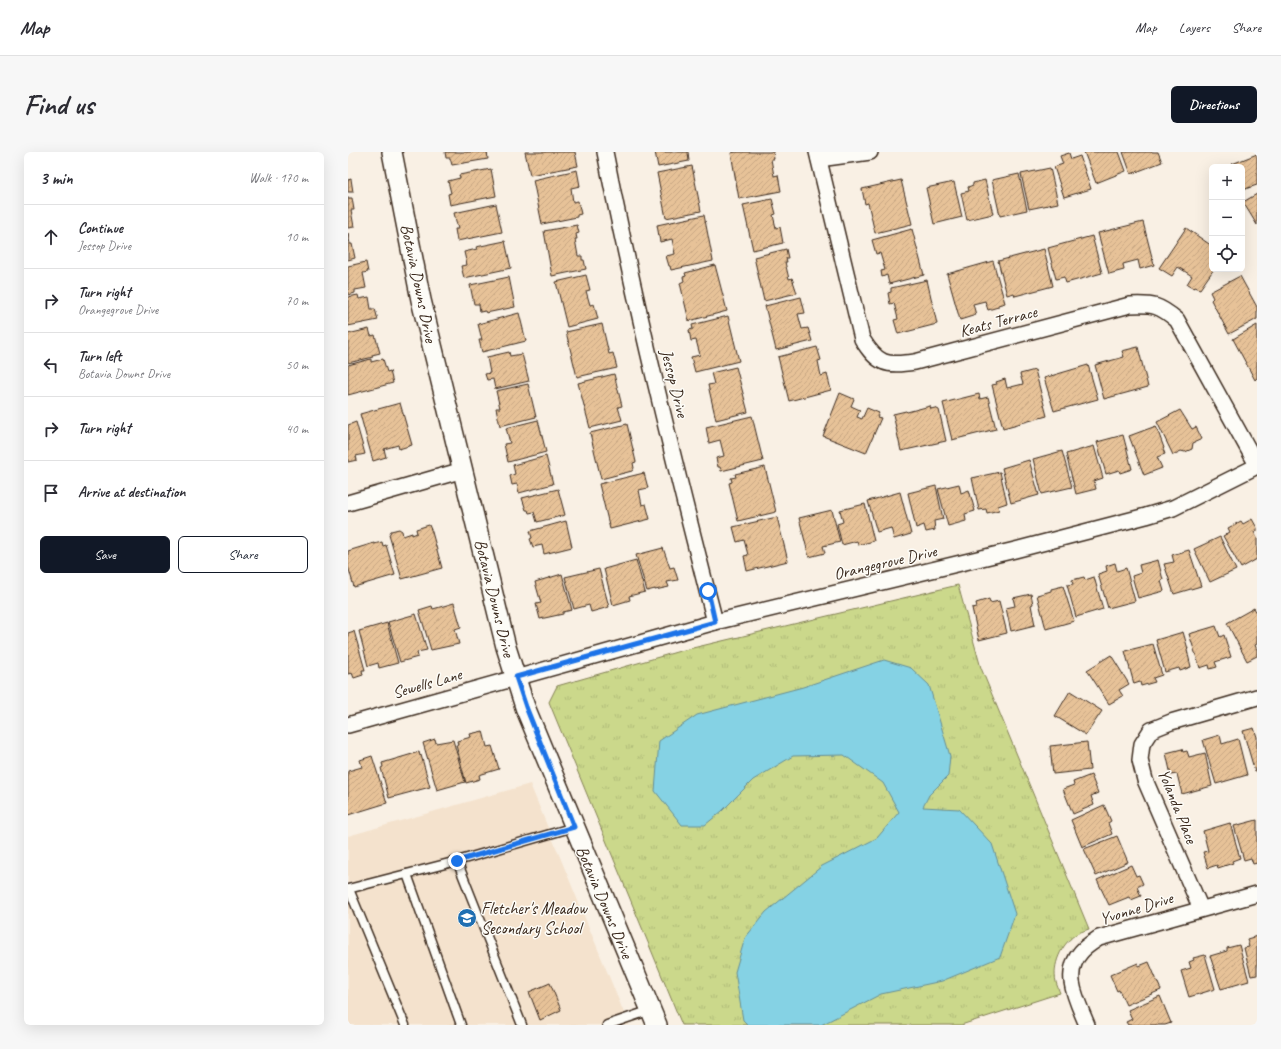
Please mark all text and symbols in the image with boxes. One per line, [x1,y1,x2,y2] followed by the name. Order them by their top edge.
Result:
[20,16,50,40] text: Map
[1135,19,1157,36] text: Map
[1179,19,1210,36] text: Layers
[1232,19,1261,36] text: Share
[1171,86,1257,123] button: Directions
[24,87,94,122] text: Find us
[1209,164,1245,272] map controls
[1209,164,1245,200] button: +
[40,168,73,189] text: 3 min
[249,170,308,186] text: Walk · 170 m
[1209,200,1245,236] button: −
[78,219,123,238] text: Continue
[396,222,442,346] street label: Botavia Downs Drive
[40,226,62,248] icon: ahead
[286,229,308,245] text: 10 m
[1209,236,1245,272] button: locate
[78,238,131,254] text: Jessop Drive
[78,283,131,302] text: Turn right
[40,290,62,312] icon: right
[286,293,308,309] text: 70 m
[957,301,1041,342] street label: Keats Terrace
[78,302,158,318] text: Orangegrove Drive
[656,346,693,421] street label: Jessop Drive
[78,347,121,366] text: Turn left
[40,354,62,376] icon: left
[286,357,308,373] text: 50 m
[78,366,170,382] text: Botavia Downs Drive
[40,418,62,440] icon: right
[78,419,131,438] text: Turn right
[286,421,308,437] text: 40 m
[40,482,62,504] icon: arrive
[78,483,185,502] text: Arrive at destination
[40,536,170,573] button: Save
[178,536,308,573] button: Share
[470,537,520,660] street label: Botavia Downs Drive
[832,540,940,585] street label: Orangegrove Drive
[699,582,717,600] route start
[390,663,465,703] street label: Sewells Lane
[1153,766,1203,848] street label: Yolanda Place
[571,843,638,963] street label: Botavia Downs Drive
[448,852,466,870] route end
[1097,887,1177,930] street label: Yvonne Drive
[481,898,588,939] place label: Fletcher's Meadow Secondary School
[456,907,478,929] school or university icon: Fletcher's Meadow Secondary School

